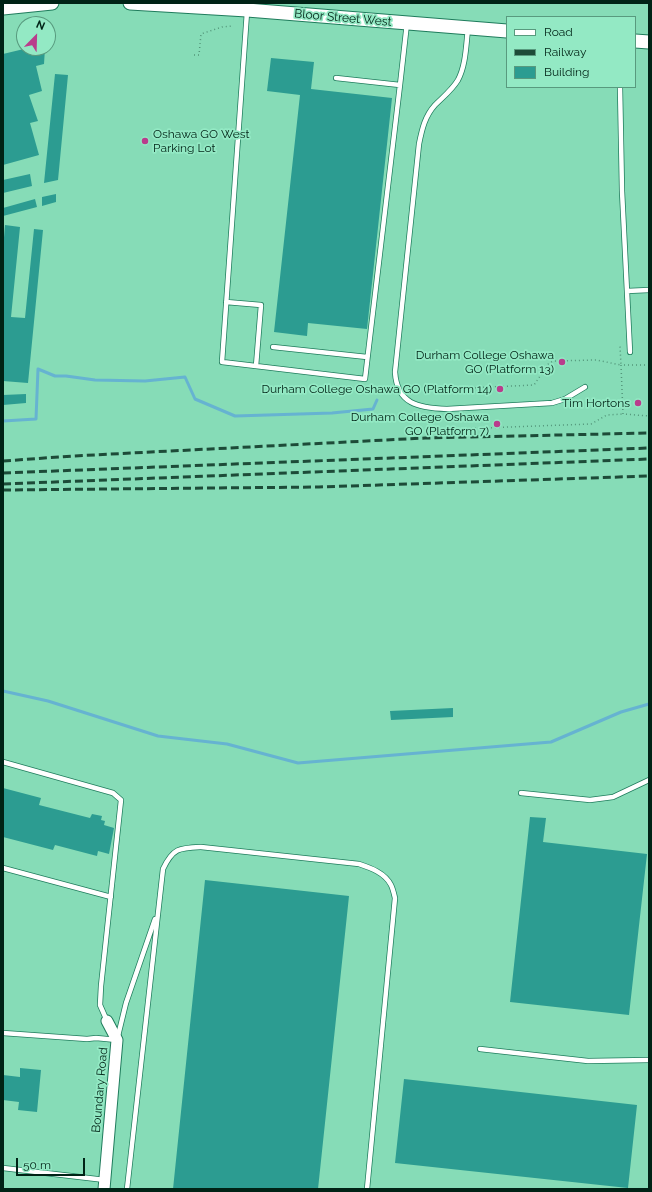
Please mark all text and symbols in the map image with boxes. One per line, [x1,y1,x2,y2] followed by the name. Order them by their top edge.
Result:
[294,7,392,29] street label: Bloor Street West
[16,16,56,56] north arrow
[506,16,636,88] legend
[34,18,47,33] text: N
[544,25,573,39] text: Road
[544,45,586,59] text: Railway
[544,65,590,79] text: Building
[153,127,250,155] place label: Oshawa GO West Parking Lot
[140,136,150,146] marker: Oshawa GO West Parking Lot
[416,348,554,376] place label: Durham College Oshawa GO (Platform 13)
[557,357,567,367] marker: Durham College Oshawa GO (Platform 13)
[261,382,492,396] place label: Durham College Oshawa GO (Platform 14)
[495,384,505,394] marker: Durham College Oshawa GO (Platform 14)
[562,396,630,410] place label: Tim Hortons
[633,398,643,408] marker: Tim Hortons
[351,410,489,438] place label: Durham College Oshawa GO (Platform 7)
[492,419,502,429] marker: Durham College Oshawa GO (Platform 7)
[89,1047,111,1133] street label: Boundary Road
[18,1150,87,1176] scale bar
[23,1158,51,1172] text: 50 m

